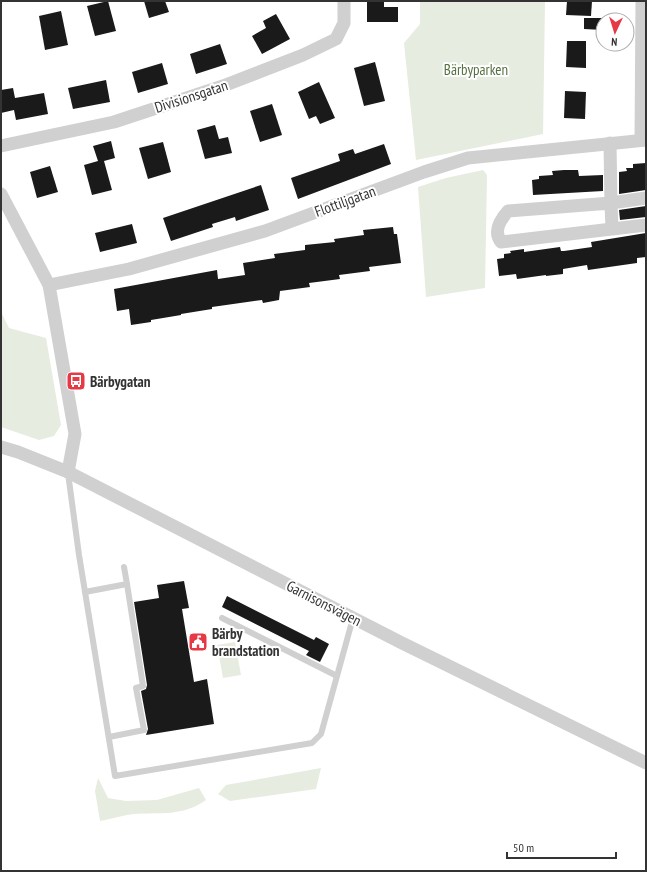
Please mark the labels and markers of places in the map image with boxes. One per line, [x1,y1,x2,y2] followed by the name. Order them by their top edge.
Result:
[65,370,87,392] bus stop icon: Bärbygatan
[90,372,151,391] place label: Bärbygatan
[212,624,280,660] place label: Bärby brandstation
[187,631,209,653] public building icon: Bärby brandstation

